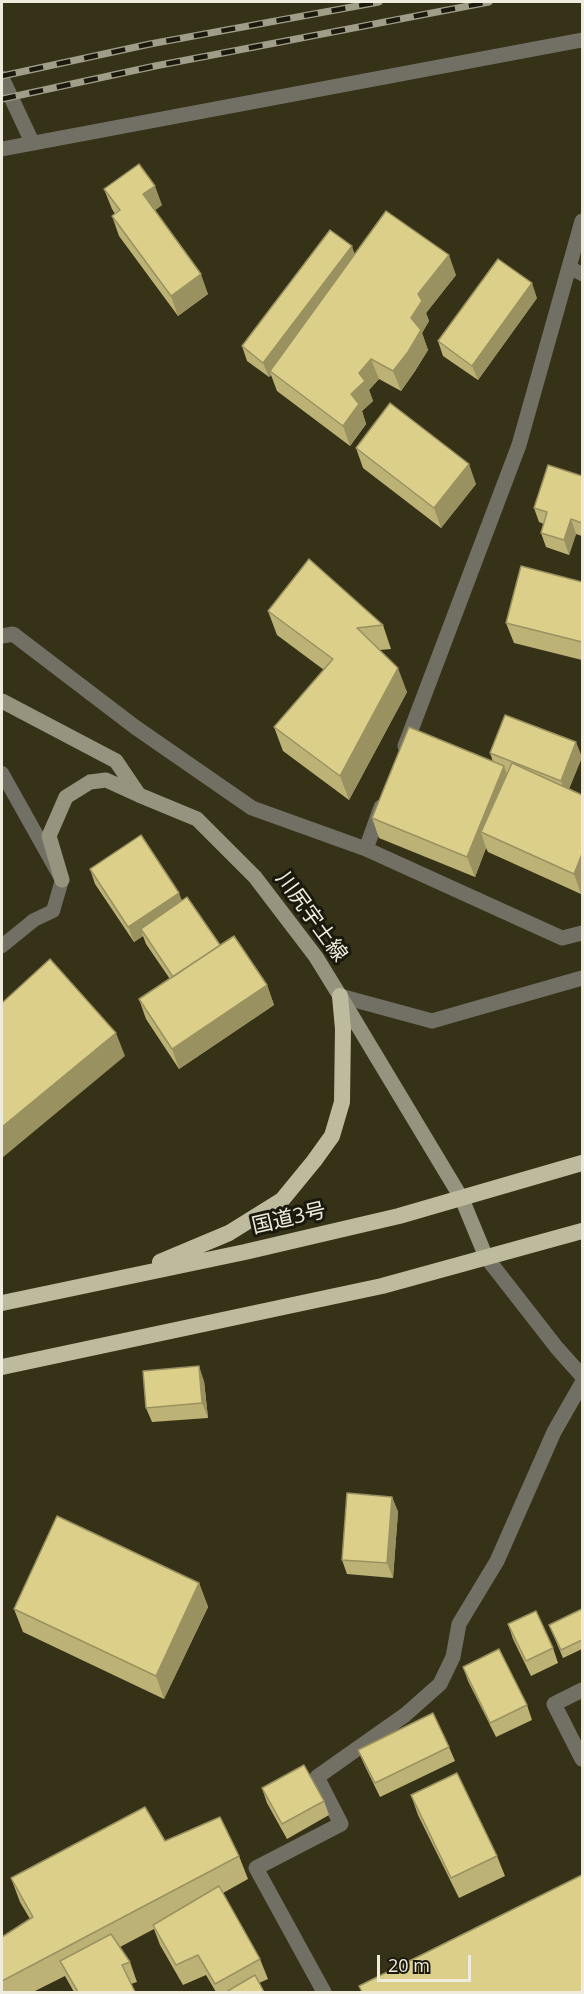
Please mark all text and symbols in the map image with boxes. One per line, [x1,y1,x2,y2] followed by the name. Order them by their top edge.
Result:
[270,867,352,967] street label: 川尻宇土線
[250,1198,328,1240] street label: 国道3号
[380,1943,474,1981] scale bar
[388,1953,430,1977] text: 20 m

